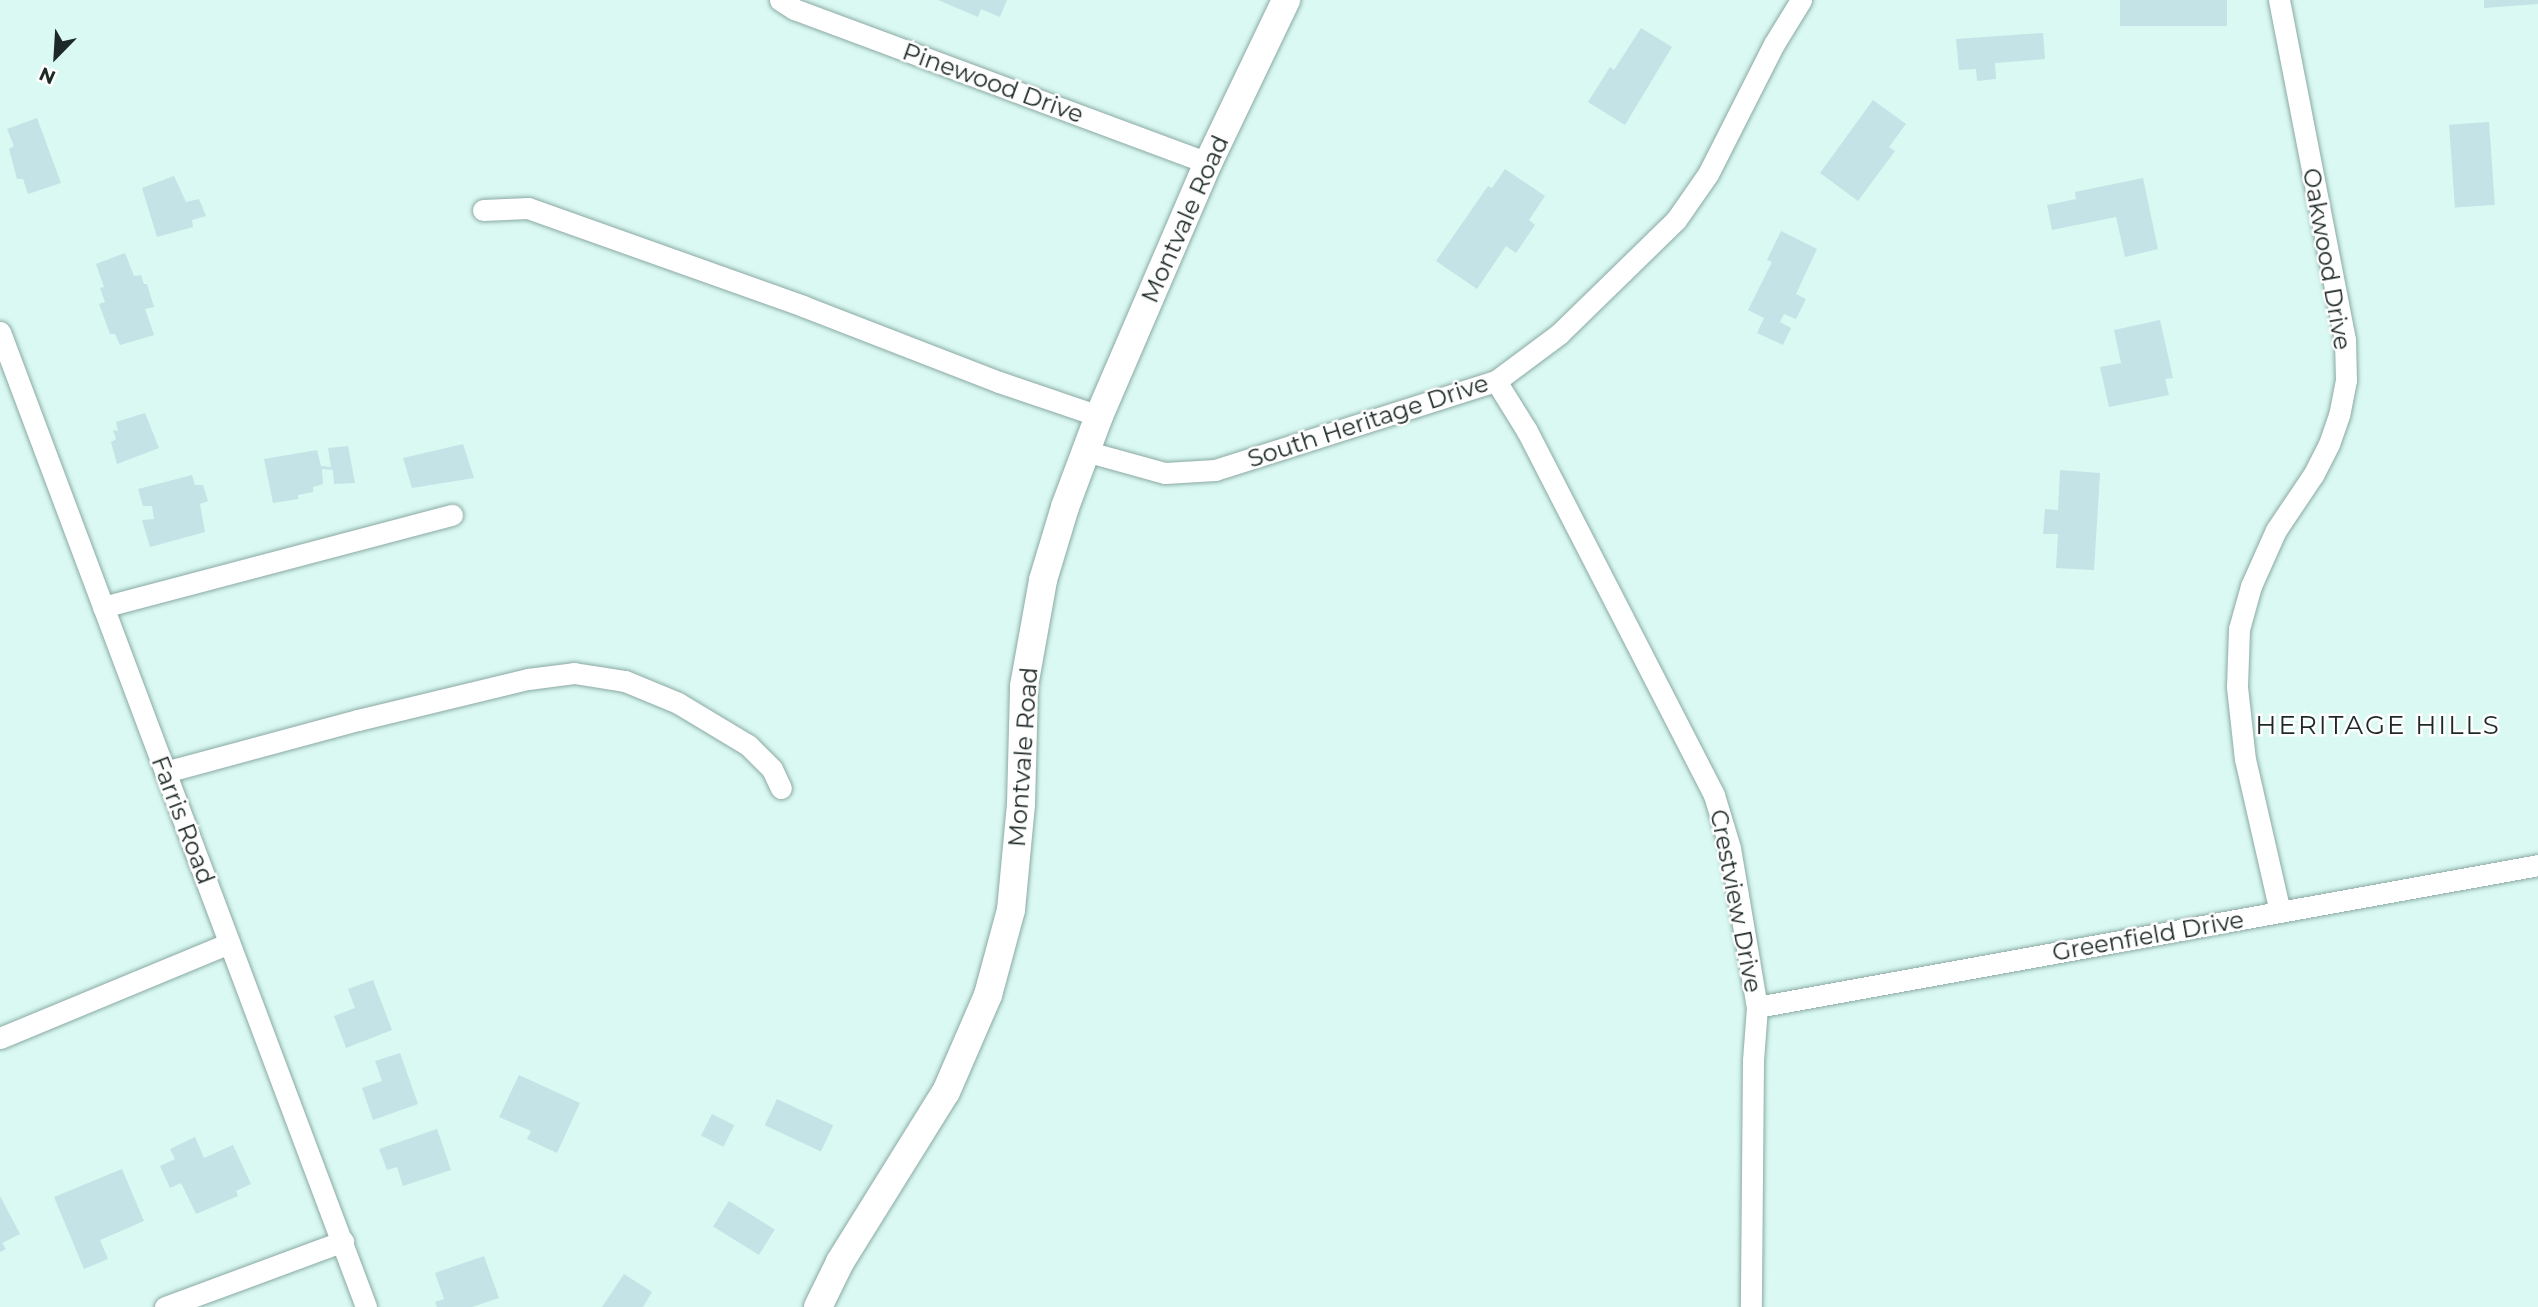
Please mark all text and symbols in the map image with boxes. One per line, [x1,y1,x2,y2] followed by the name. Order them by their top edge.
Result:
[21,21,91,91] north arrow
[899,37,1087,129] street label: Pinewood Drive
[36,62,59,89] text: N
[1135,131,1235,307] street label: Montvale Road
[2297,166,2357,352] street label: Oakwood Drive
[1244,368,1492,474] street label: South Heritage Drive
[1002,666,1044,848] street label: Montvale Road
[2257,710,2499,742] district label: HERITAGE HILLS
[145,752,221,888] street label: Farris Road
[1704,807,1768,995] street label: Crestview Drive
[2050,905,2246,967] street label: Greenfield Drive

